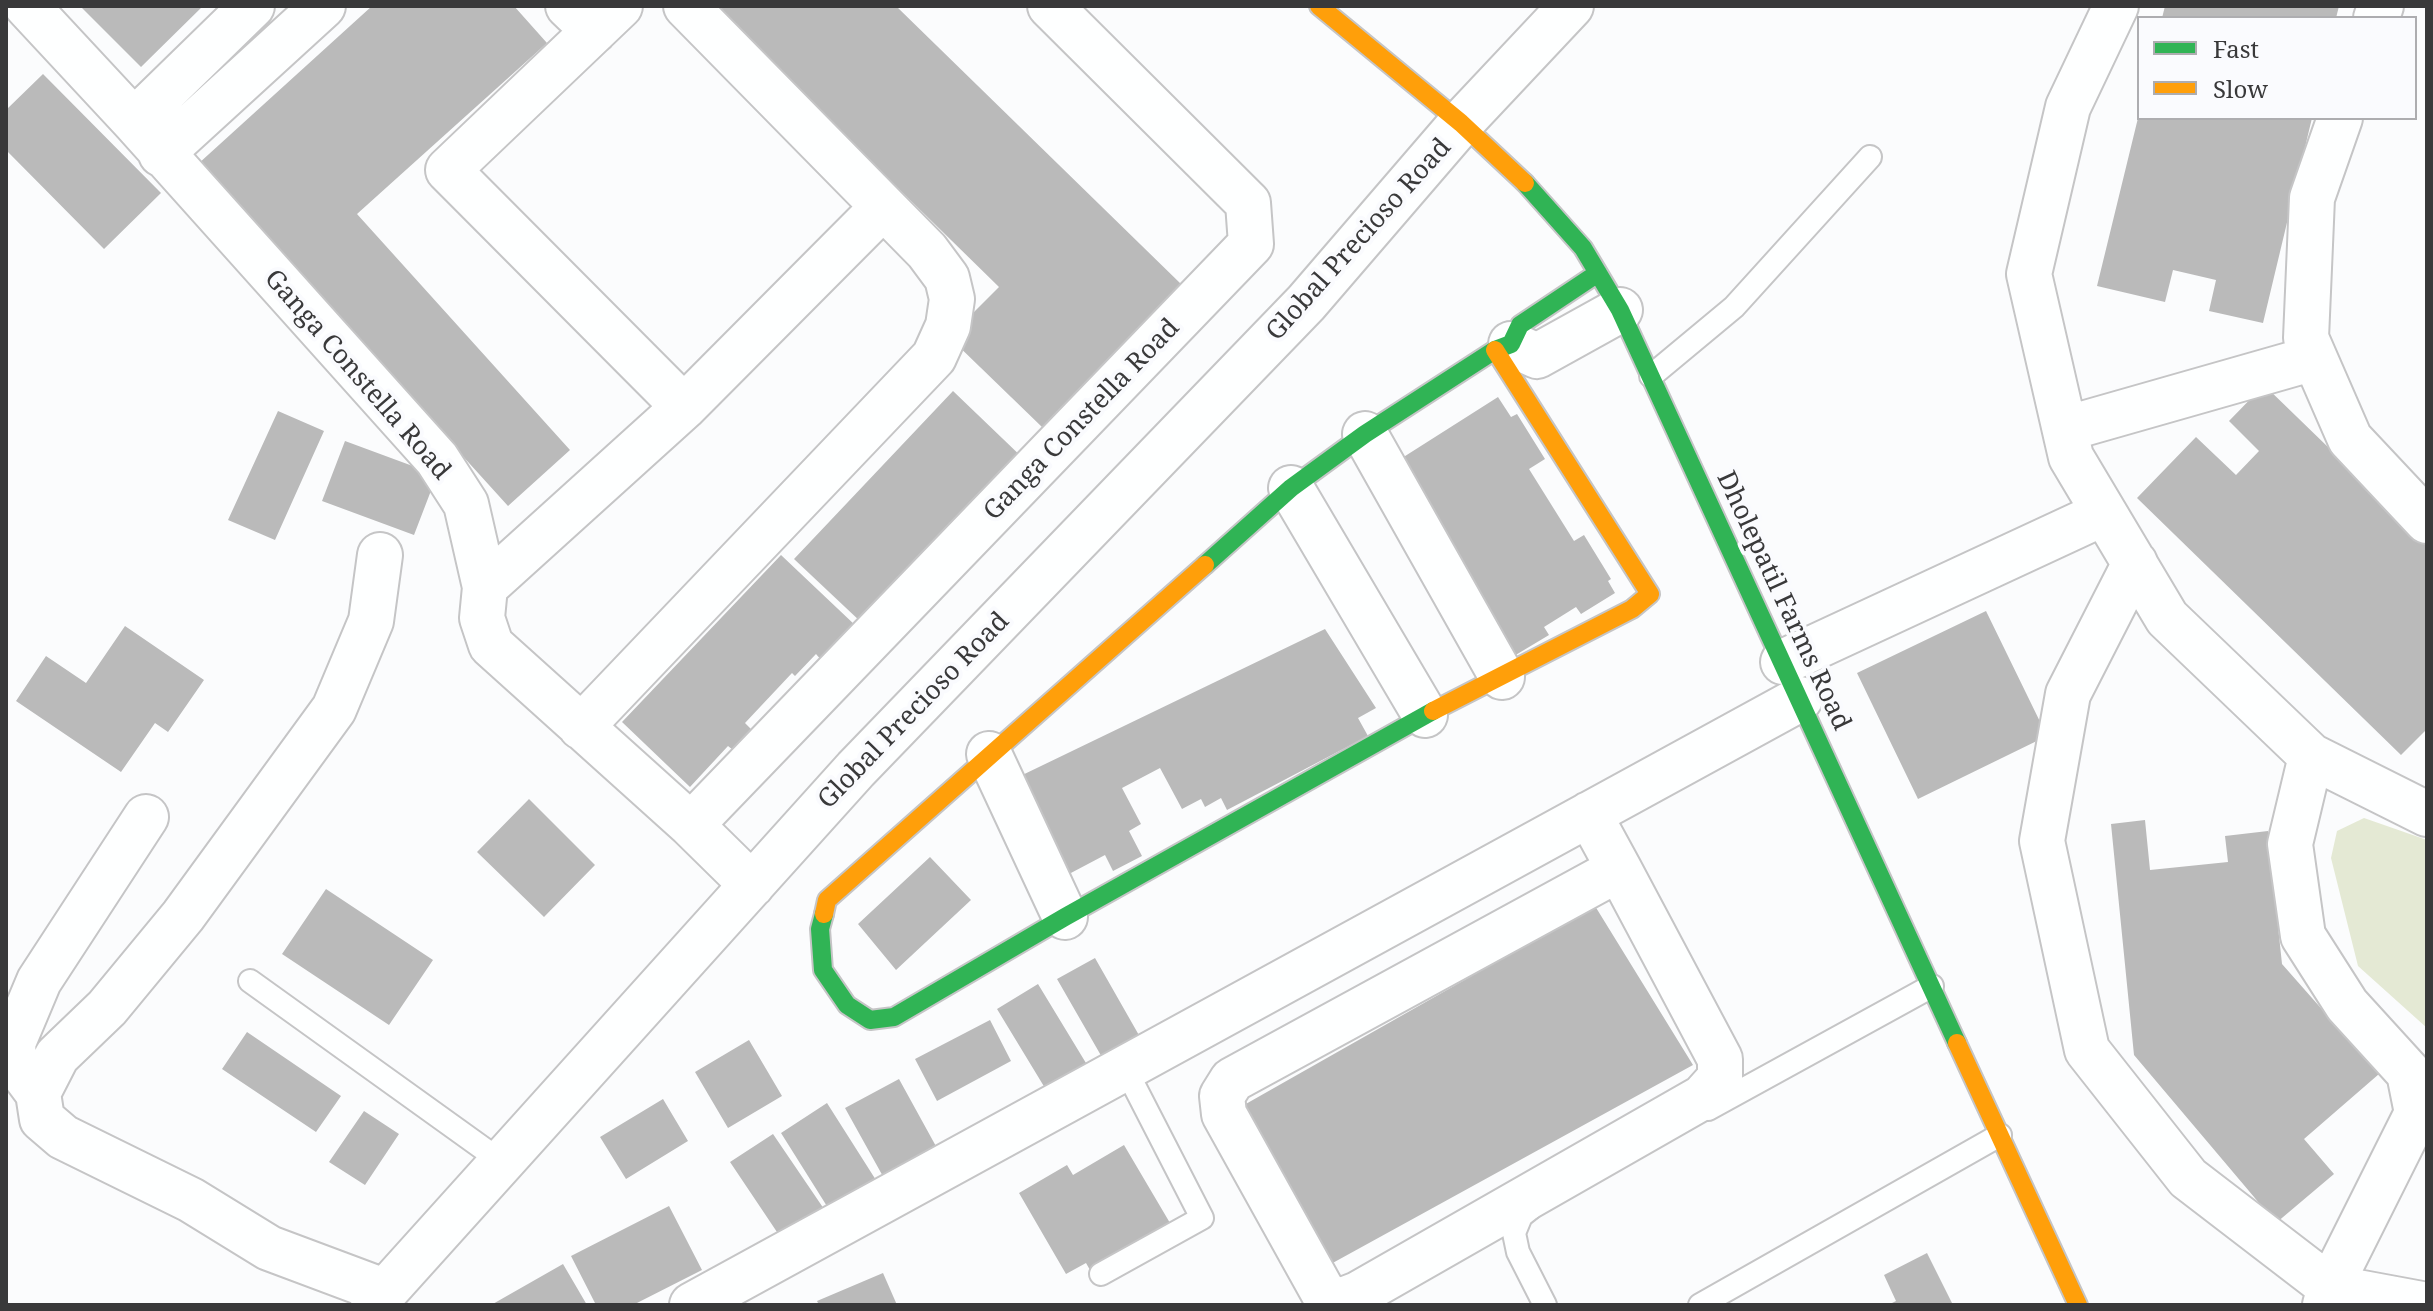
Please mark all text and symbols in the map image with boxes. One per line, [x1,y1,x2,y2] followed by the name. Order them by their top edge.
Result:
[2137,16,2417,120] legend
[2213,32,2259,65] text: Fast
[2213,72,2268,105] text: Slow
[1260,133,1458,347] street label: Global Precioso Road
[257,264,457,486] street label: Ganga Constella Road
[978,313,1186,527] street label: Ganga Constella Road
[1709,467,1857,735] street label: Dholepatil Farms Road
[812,606,1016,816] street label: Global Precioso Road

